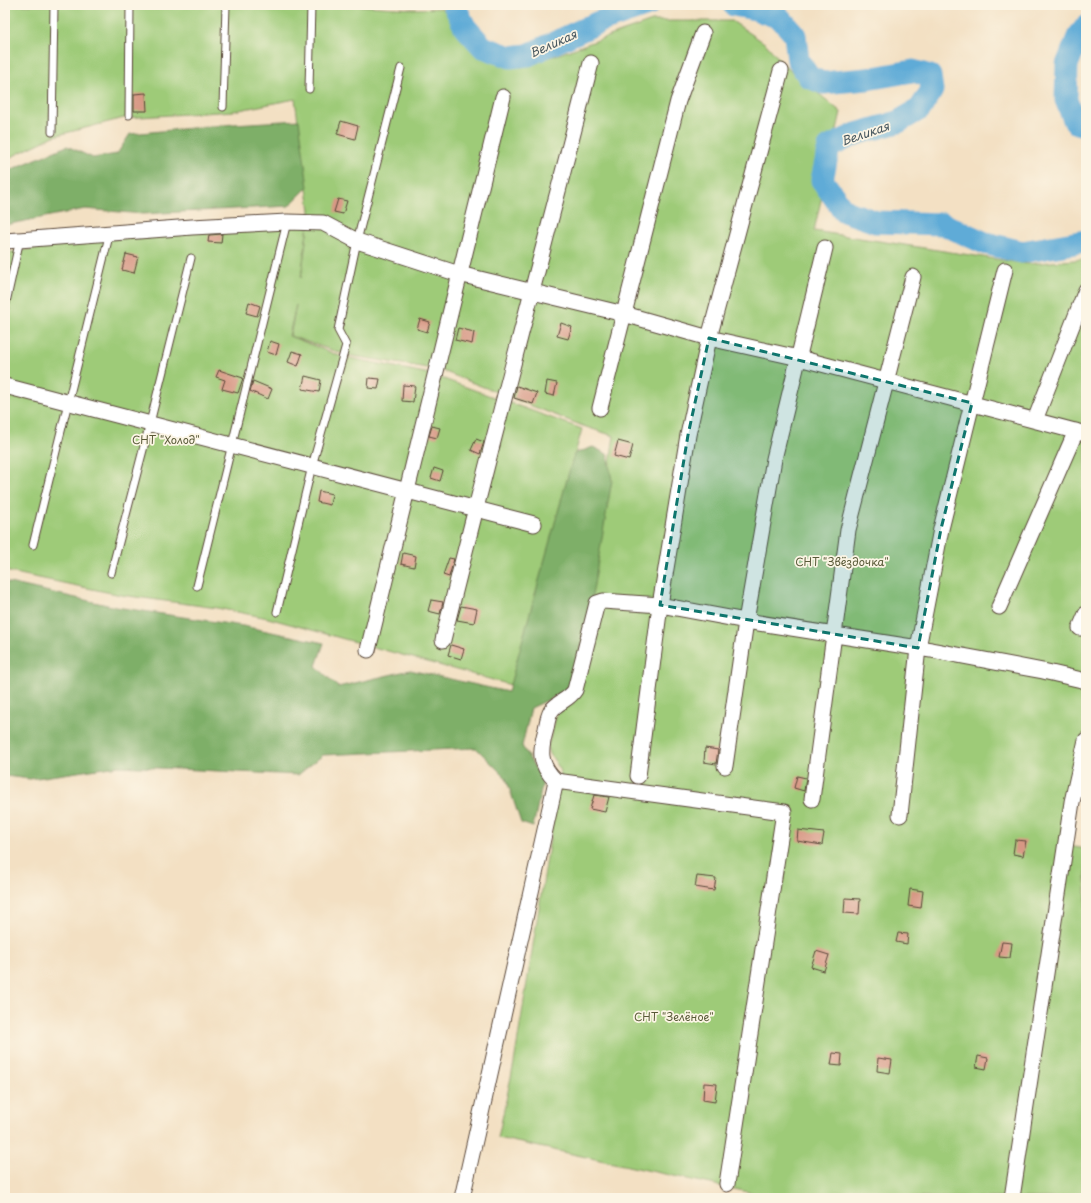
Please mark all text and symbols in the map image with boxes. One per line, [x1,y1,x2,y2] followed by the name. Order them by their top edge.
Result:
[527,24,580,61] water label: Великая
[839,116,892,150] water label: Великая
[132,431,200,448] park label: СНТ "Холод"
[795,553,889,570] park label: СНТ "Звёздочка"
[634,1008,714,1025] park label: СНТ "Зелёное"

